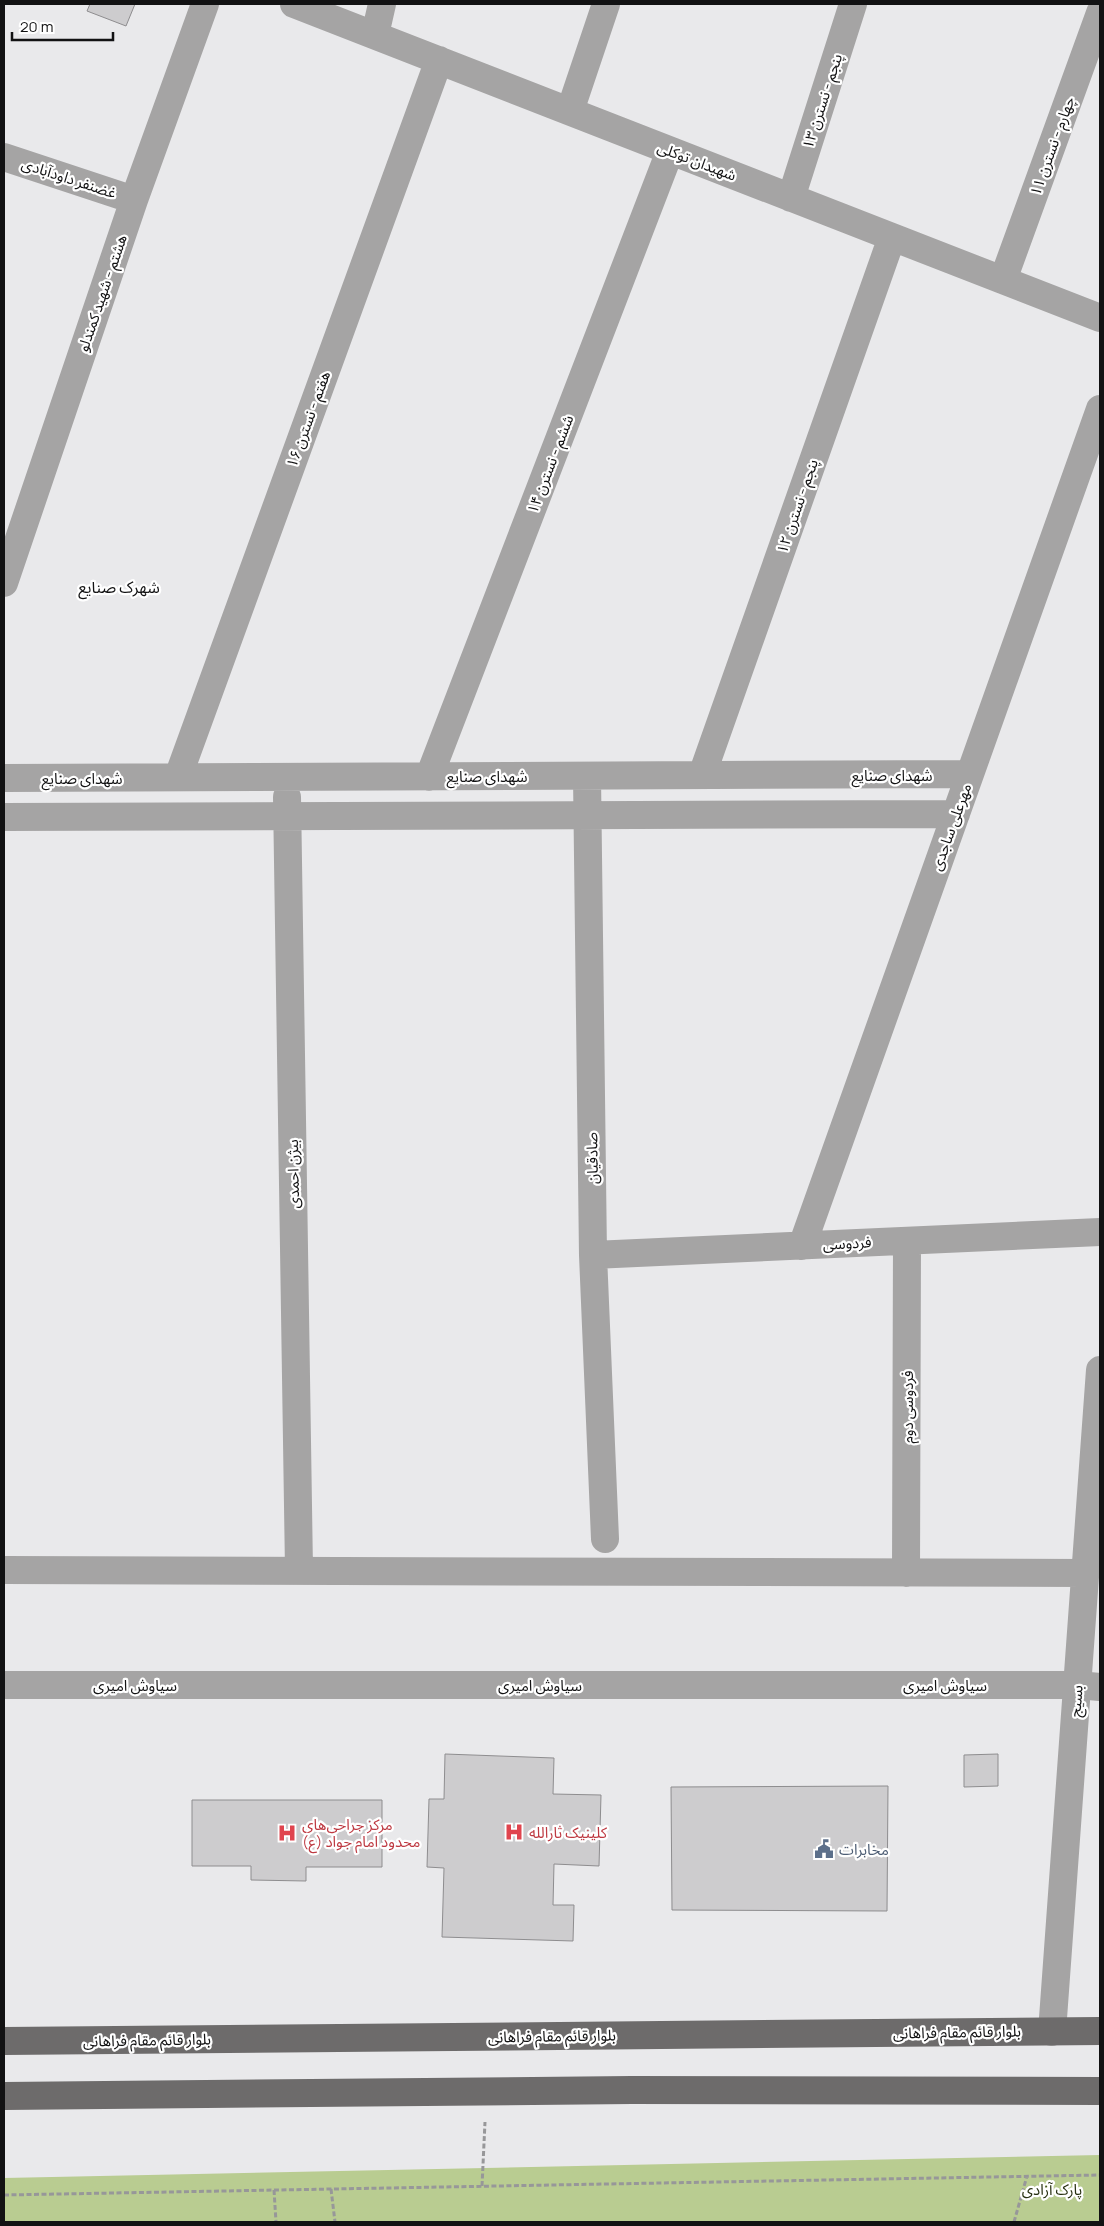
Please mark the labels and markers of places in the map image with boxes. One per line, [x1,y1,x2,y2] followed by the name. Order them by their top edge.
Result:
[302,1814,420,1854] place label: مرکز جراحی‌های محدود امام جواد (ع)
[503,1821,525,1843] hospital icon: کلینیک ثارالله
[276,1822,298,1844] hospital icon: مرکز جراحی‌های محدود امام جواد (ع)
[529,1822,608,1843] place label: کلینیک ثارالله
[813,1838,835,1860] public building icon: مخابرات
[839,1839,889,1860] place label: مخابرات

